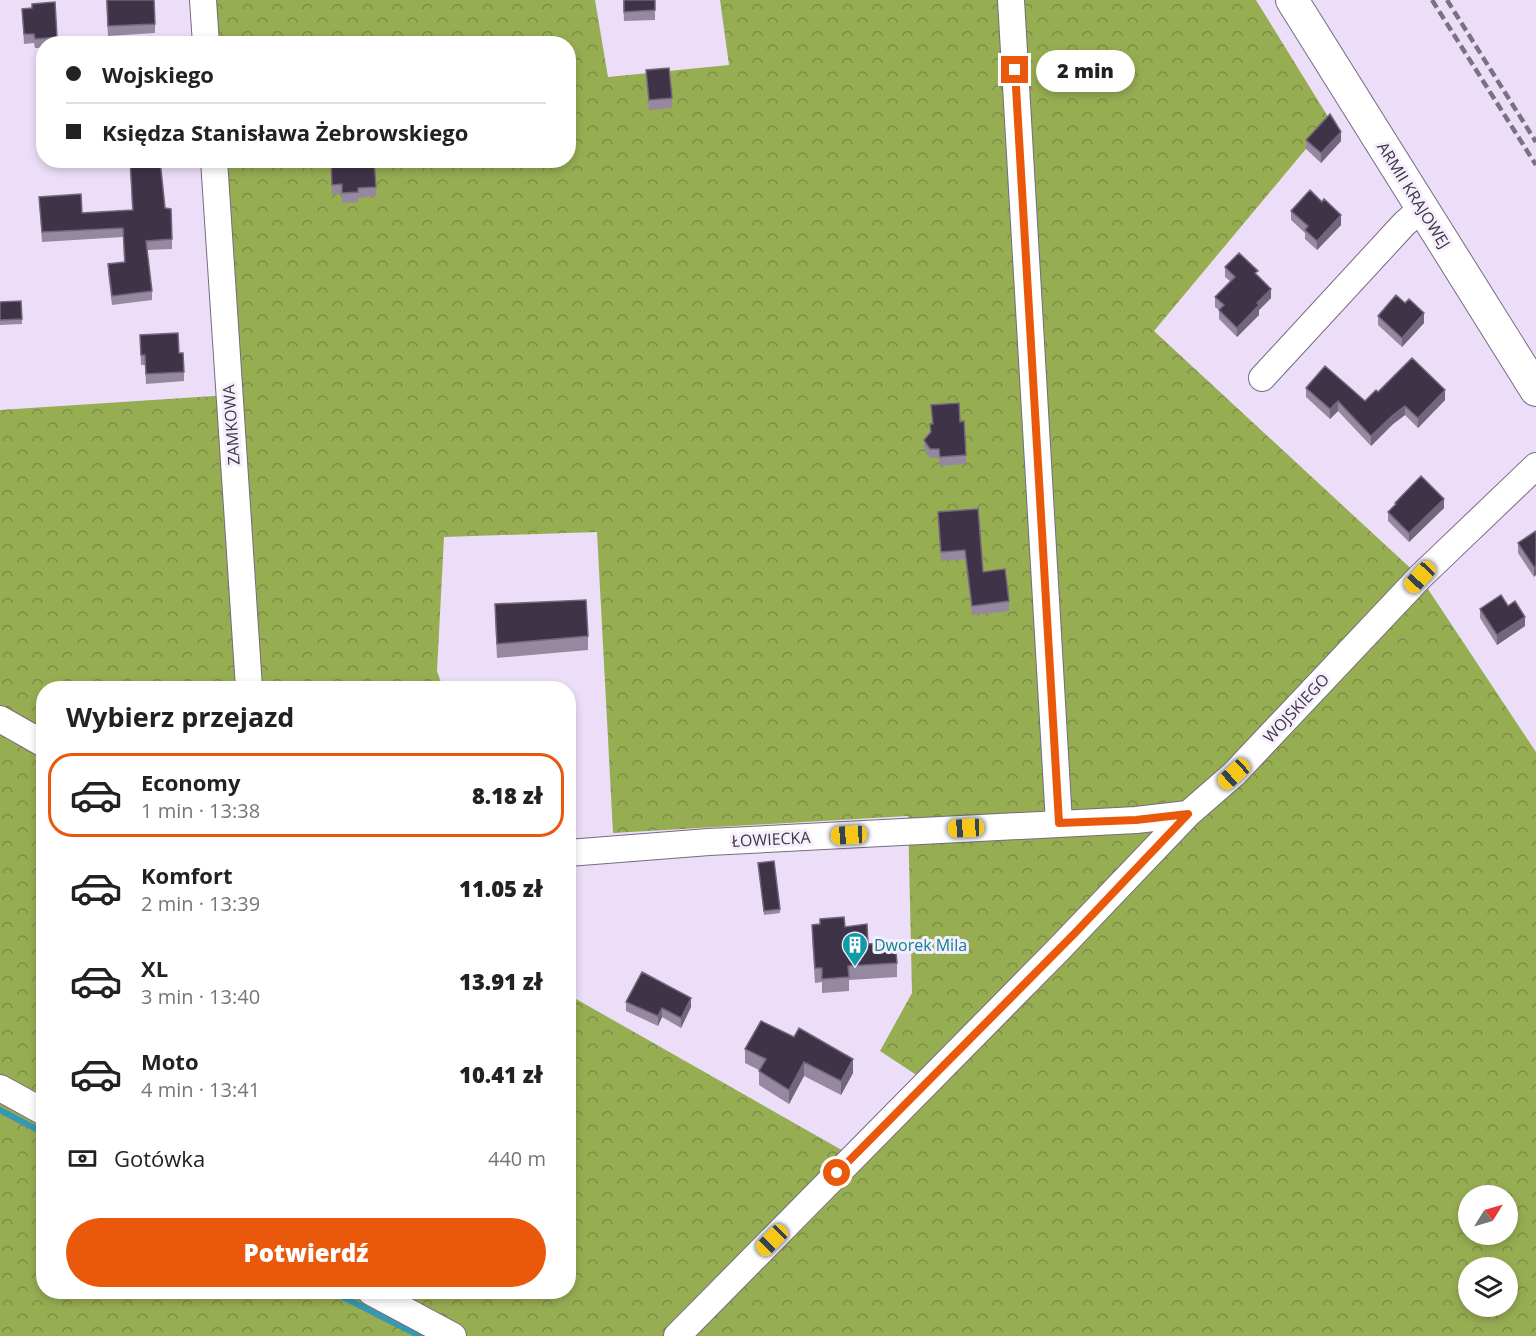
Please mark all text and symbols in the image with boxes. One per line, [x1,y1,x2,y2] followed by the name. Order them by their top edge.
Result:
[1036,49,1135,91] callout: 2 min
[1001,56,1028,83] route end
[1057,57,1114,84] text: 2 min
[102,59,214,89] text: Wojskiego
[102,117,468,147] text: Księdza Stanisława Żebrowskiego
[1372,137,1456,253] street label: ARMII KRAJOWEJ
[217,383,245,466] street label: ZAMKOWA
[1401,558,1439,596] car
[1258,668,1334,748] street label: WOJSKIEGO
[66,698,294,735] text: Wybierz przejazd
[1215,755,1253,793] car
[141,767,240,797] text: Economy
[69,768,123,822] icon: car
[472,780,543,810] text: 8.18 zł
[141,797,260,824] text: 1 min · 13:38
[948,818,984,838] car
[831,825,867,845] car
[731,826,812,852] street label: ŁOWIECKA
[141,860,233,890] text: Komfort
[69,861,123,915] icon: car
[459,873,543,903] text: 11.05 zł
[141,890,260,917] text: 2 min · 13:39
[840,930,870,968] building icon: Dworek Mila
[874,934,967,956] place label: Dworek Mila
[141,953,168,983] text: XL
[69,954,123,1008] icon: car
[459,966,543,996] text: 13.91 zł
[141,983,260,1010] text: 3 min · 13:40
[141,1046,199,1076] text: Moto
[69,1047,123,1101] icon: car
[459,1059,543,1089] text: 10.41 zł
[141,1076,260,1103] text: 4 min · 13:41
[66,1142,99,1175] icon: cash
[114,1143,205,1173] text: Gotówka
[488,1145,546,1172] text: 440 m
[823,1159,850,1186] route start
[1458,1185,1518,1245] north arrow
[1458,1185,1518,1317] map controls
[66,1218,546,1287] button: Potwierdź
[753,1221,791,1259] car
[1458,1257,1518,1317] button: layers

